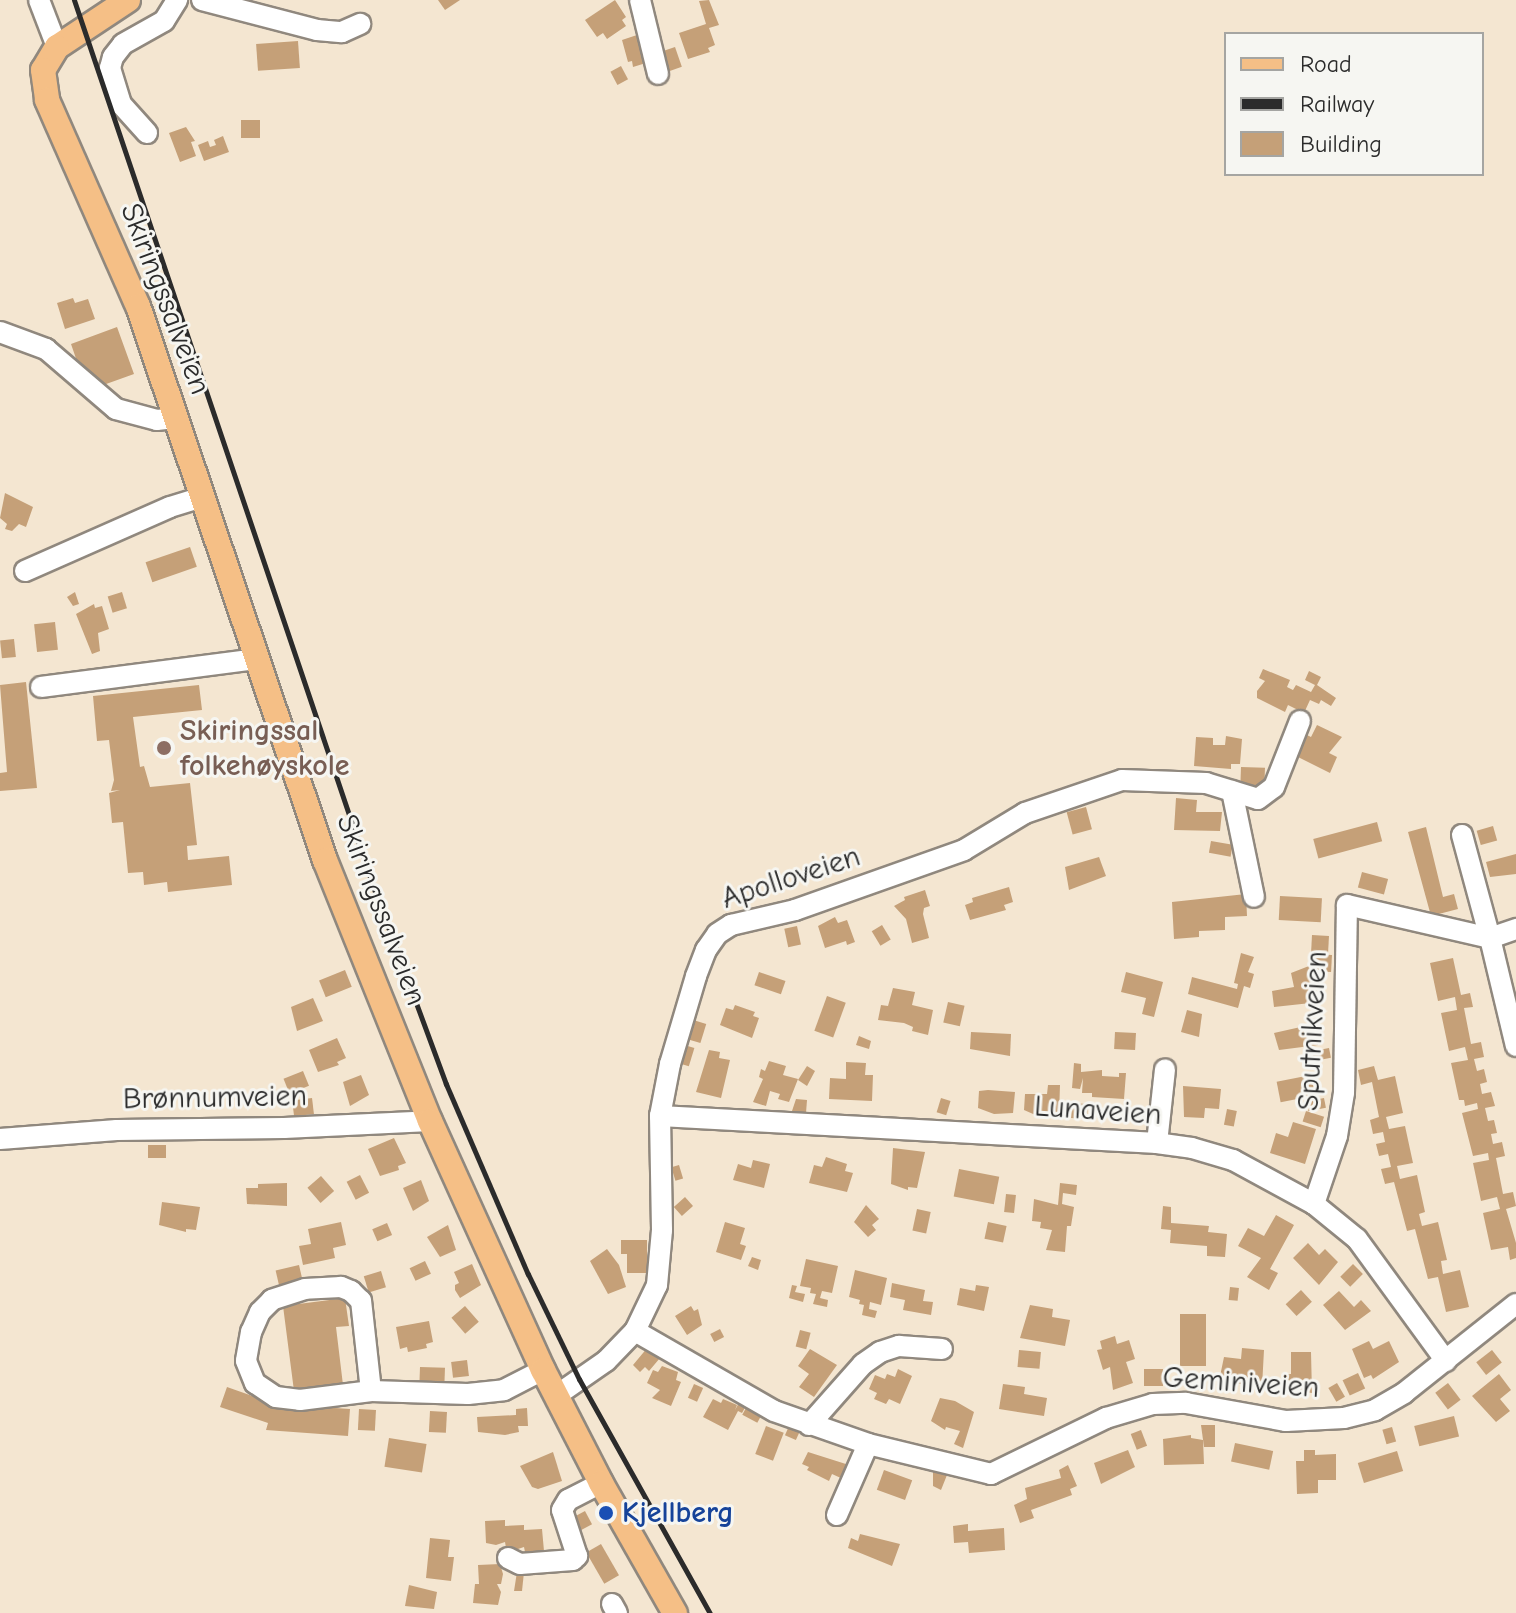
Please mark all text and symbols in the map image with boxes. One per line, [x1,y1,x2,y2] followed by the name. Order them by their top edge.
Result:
[1224,32,1484,176] legend
[1300,50,1352,78] text: Road
[1300,90,1374,118] text: Railway
[1300,130,1382,158] text: Building
[112,199,218,399] street label: Skiringssalveien
[180,713,350,784] place label: Skiringssal folkehøyskole
[155,739,173,757] marker: Skiringssal folkehøyskole
[328,810,434,1010] street label: Skiringssalveien
[717,839,865,917] street label: Apolloveien
[1291,950,1335,1112] street label: Sputnikveien
[123,1078,307,1118] street label: Brønnumveien
[1033,1089,1163,1133] street label: Lunaveien
[1161,1360,1321,1406] street label: Geminiveien
[622,1495,734,1531] place label: Kjellberg
[597,1504,615,1522] marker: Kjellberg

